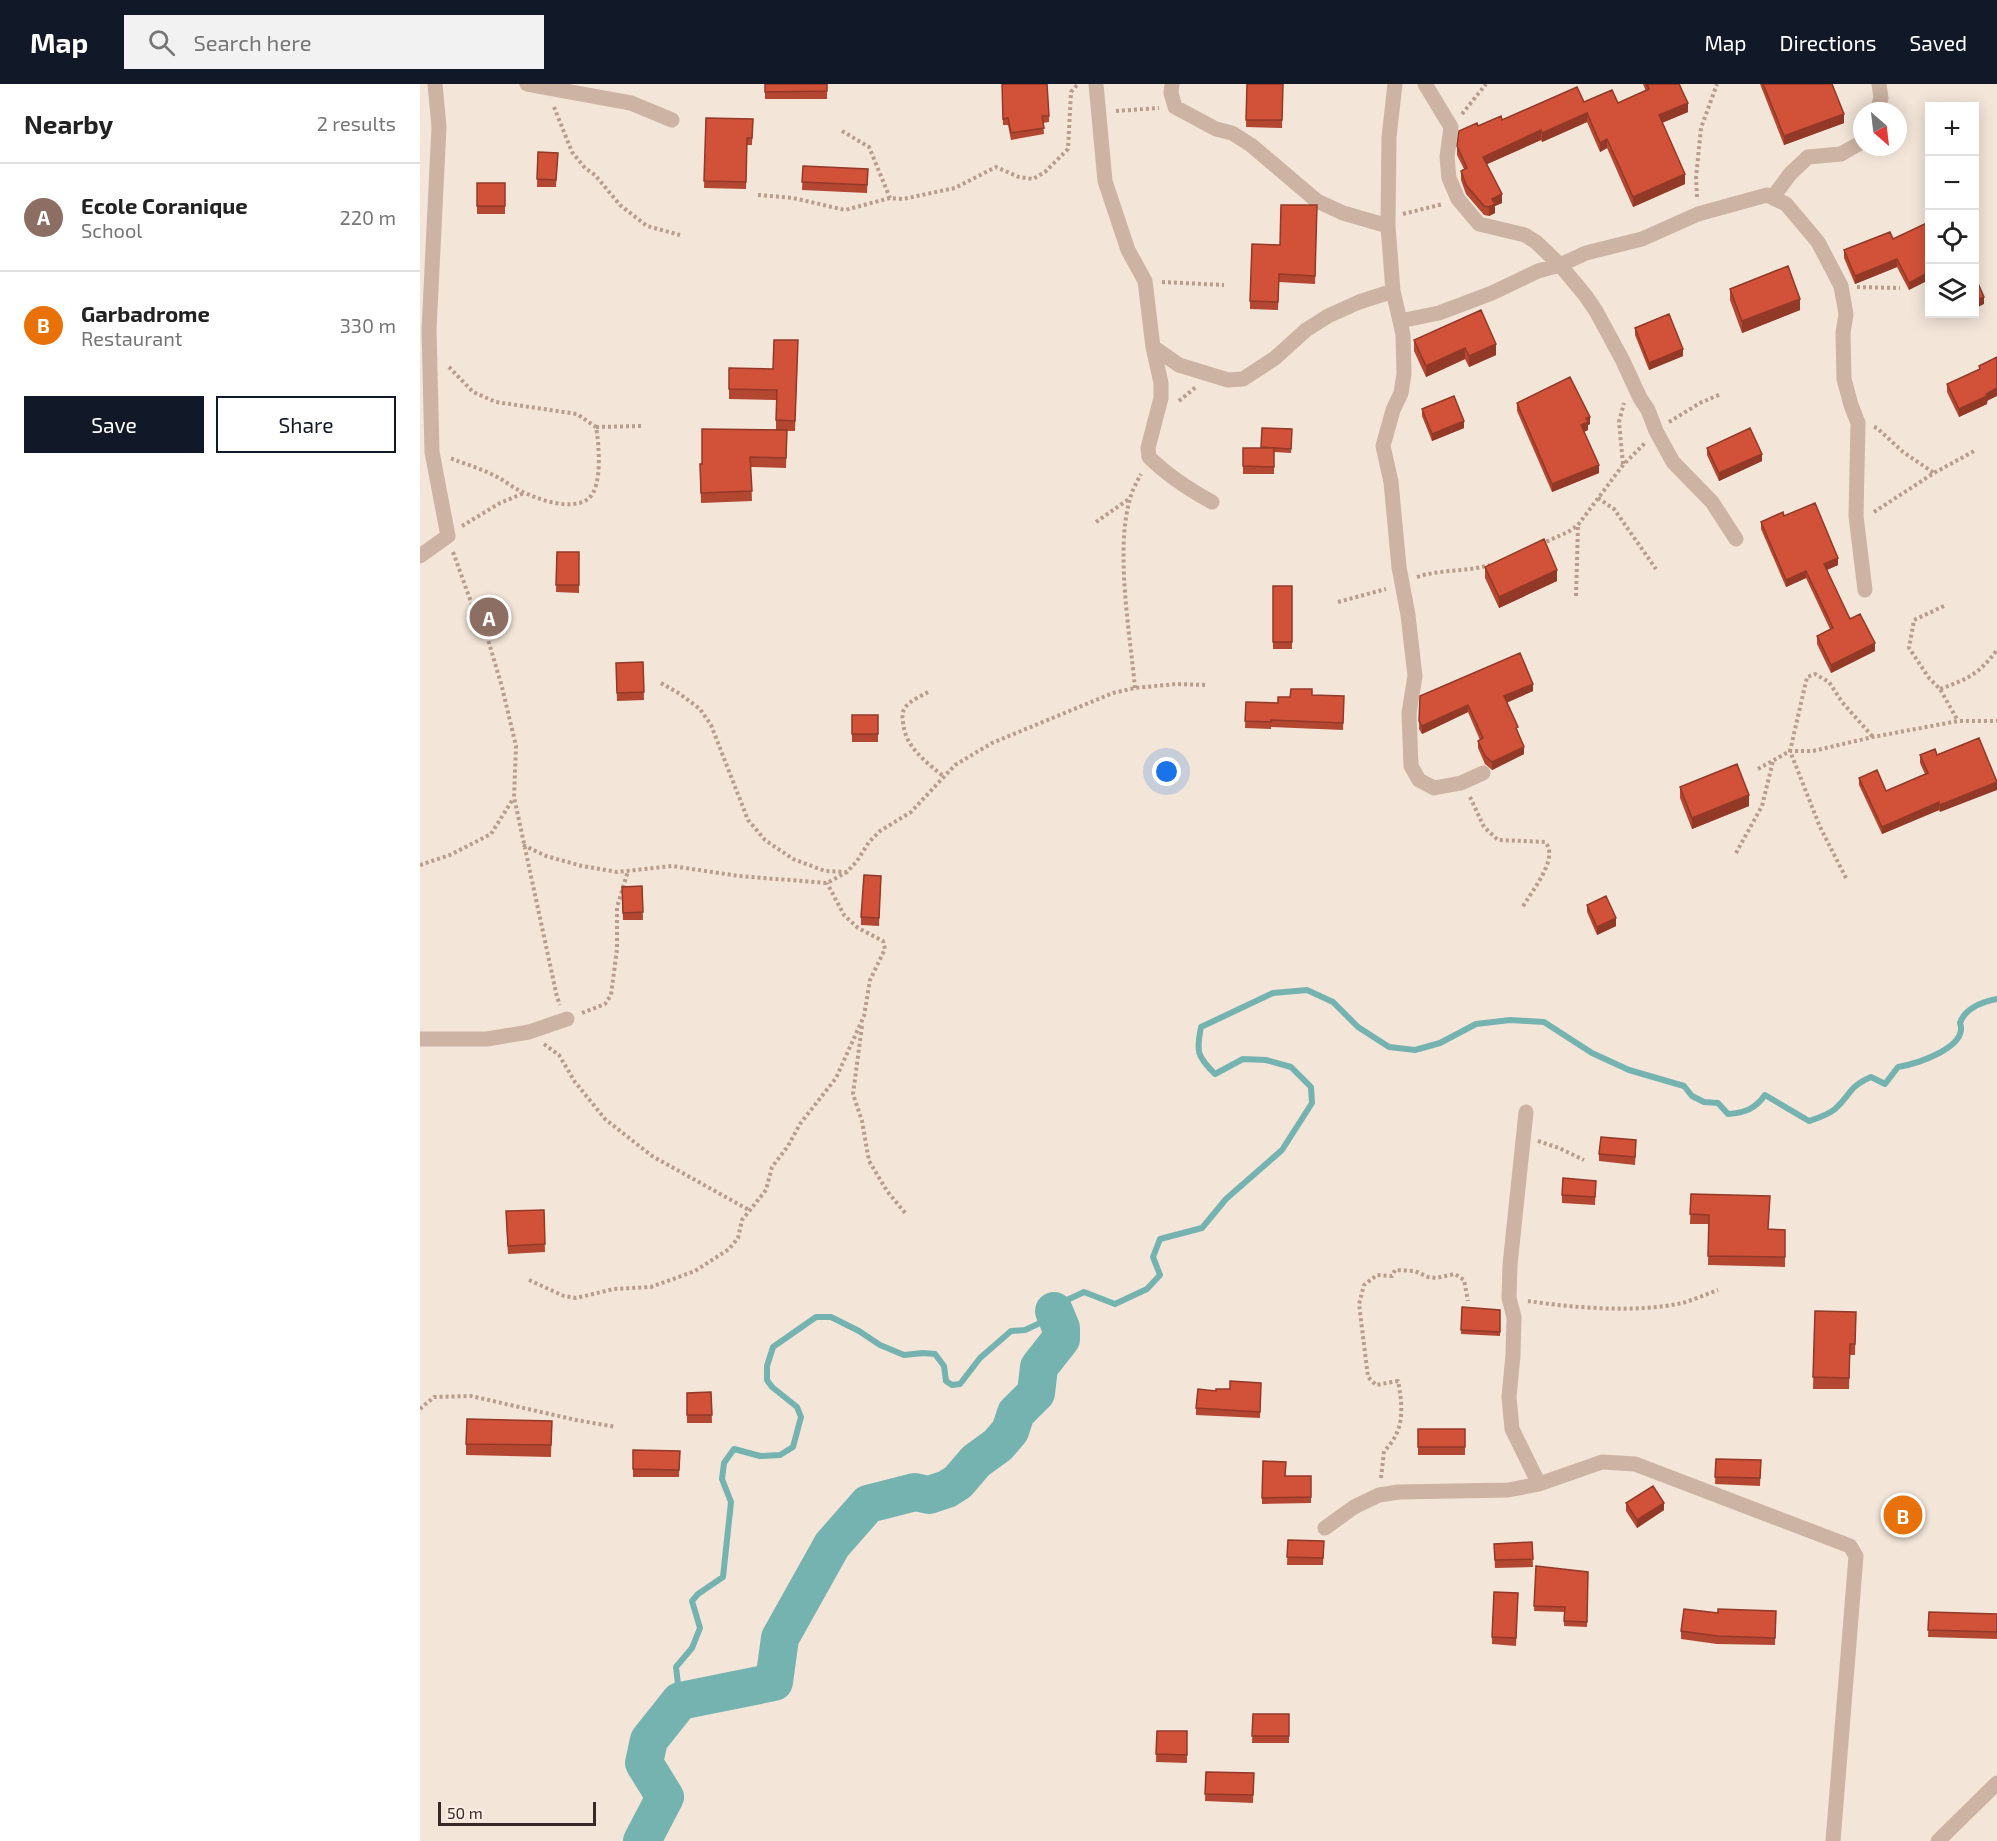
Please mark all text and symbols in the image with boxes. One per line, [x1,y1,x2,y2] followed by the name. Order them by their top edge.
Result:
[124,15,544,69] search box
[30,25,88,59] text: Map
[145,26,178,59] icon: search
[193,29,312,55] text: Search here
[1704,30,1747,55] text: Map
[1780,30,1876,55] text: Directions
[1909,30,1967,55] text: Saved
[1853,102,1907,156] north arrow
[1925,102,1979,318] map controls
[1925,102,1979,156] button: +
[24,108,113,139] text: Nearby
[317,111,396,135] text: 2 results
[1925,156,1979,210] button: −
[81,192,248,218] text: Ecole Coranique
[37,205,50,229] text: A
[339,205,396,229] text: 220 m
[1925,210,1979,264] button: locate
[81,218,142,242] text: School
[1925,264,1979,318] button: layers
[81,300,210,326] text: Garbadrome
[37,313,50,337] text: B
[340,313,396,337] text: 330 m
[81,326,182,350] text: Restaurant
[24,396,204,453] button: Save
[216,396,396,453] button: Share
[470,594,508,640] pin: A
[1152,757,1181,786] your location
[1884,1492,1922,1538] pin: B
[438,1799,596,1826] scale bar
[447,1803,483,1822] text: 50 m

